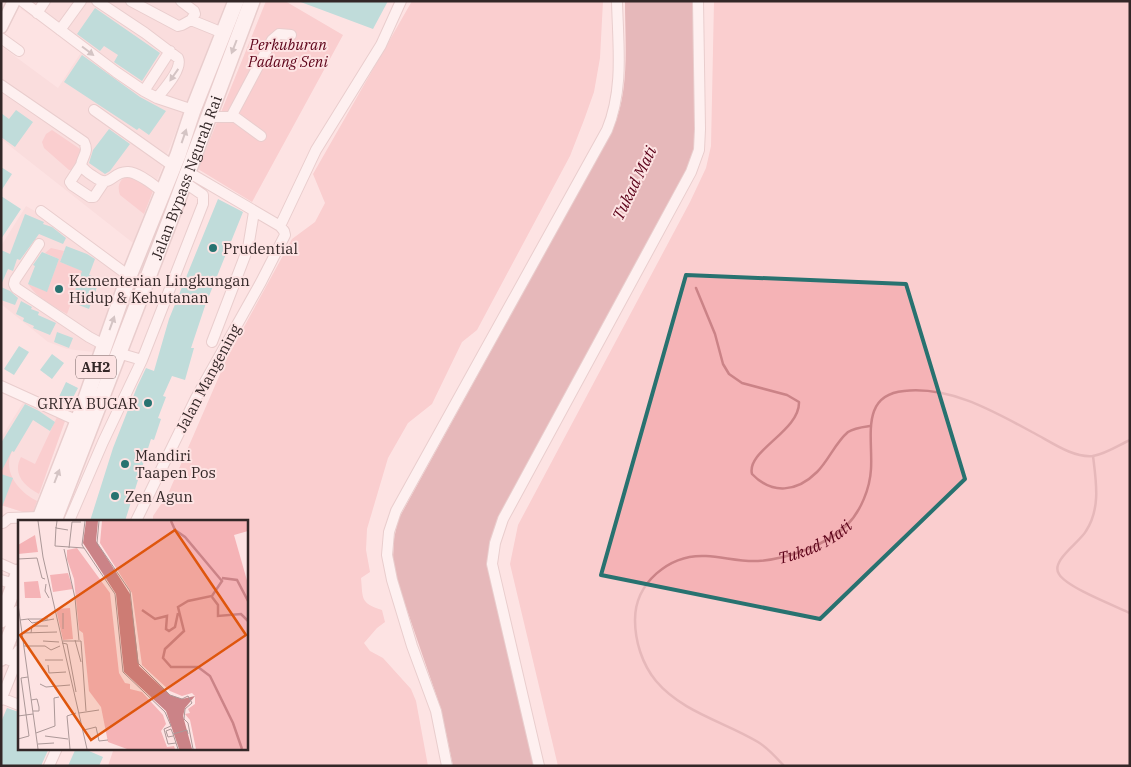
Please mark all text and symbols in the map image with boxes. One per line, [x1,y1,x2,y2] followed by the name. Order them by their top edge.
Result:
[247,35,328,71] park label: Perkuburan Padang Seni
[230,40,238,55] one-way arrow
[81,45,94,56] one-way arrow
[169,68,179,82] one-way arrow
[146,92,225,262] street label: Jalan Bypass Ngurah Rai
[181,128,189,143] one-way arrow
[608,143,661,223] water label: Tukad Mati
[223,239,298,258] place label: Prudential
[207,242,219,254] marker: Prudential
[69,271,250,307] place label: Kementerian Lingkungan Hidup & Kehutanan
[53,283,65,295] marker: Kementerian Lingkungan Hidup & Kehutanan
[109,315,116,330] one-way arrow
[172,321,244,435] street label: Jalan Mangening
[76,356,116,378] road number: AH2
[37,394,138,413] place label: GRIYA BUGAR
[142,397,154,409] marker: GRIYA BUGAR
[135,446,216,482] place label: Mandiri Taapen Pos
[119,458,131,470] marker: Mandiri Taapen Pos
[54,468,61,483] one-way arrow
[125,487,193,506] place label: Zen Agun
[109,490,121,502] marker: Zen Agun
[776,516,856,568] water label: Tukad Mati
[18,520,248,750] inset map

